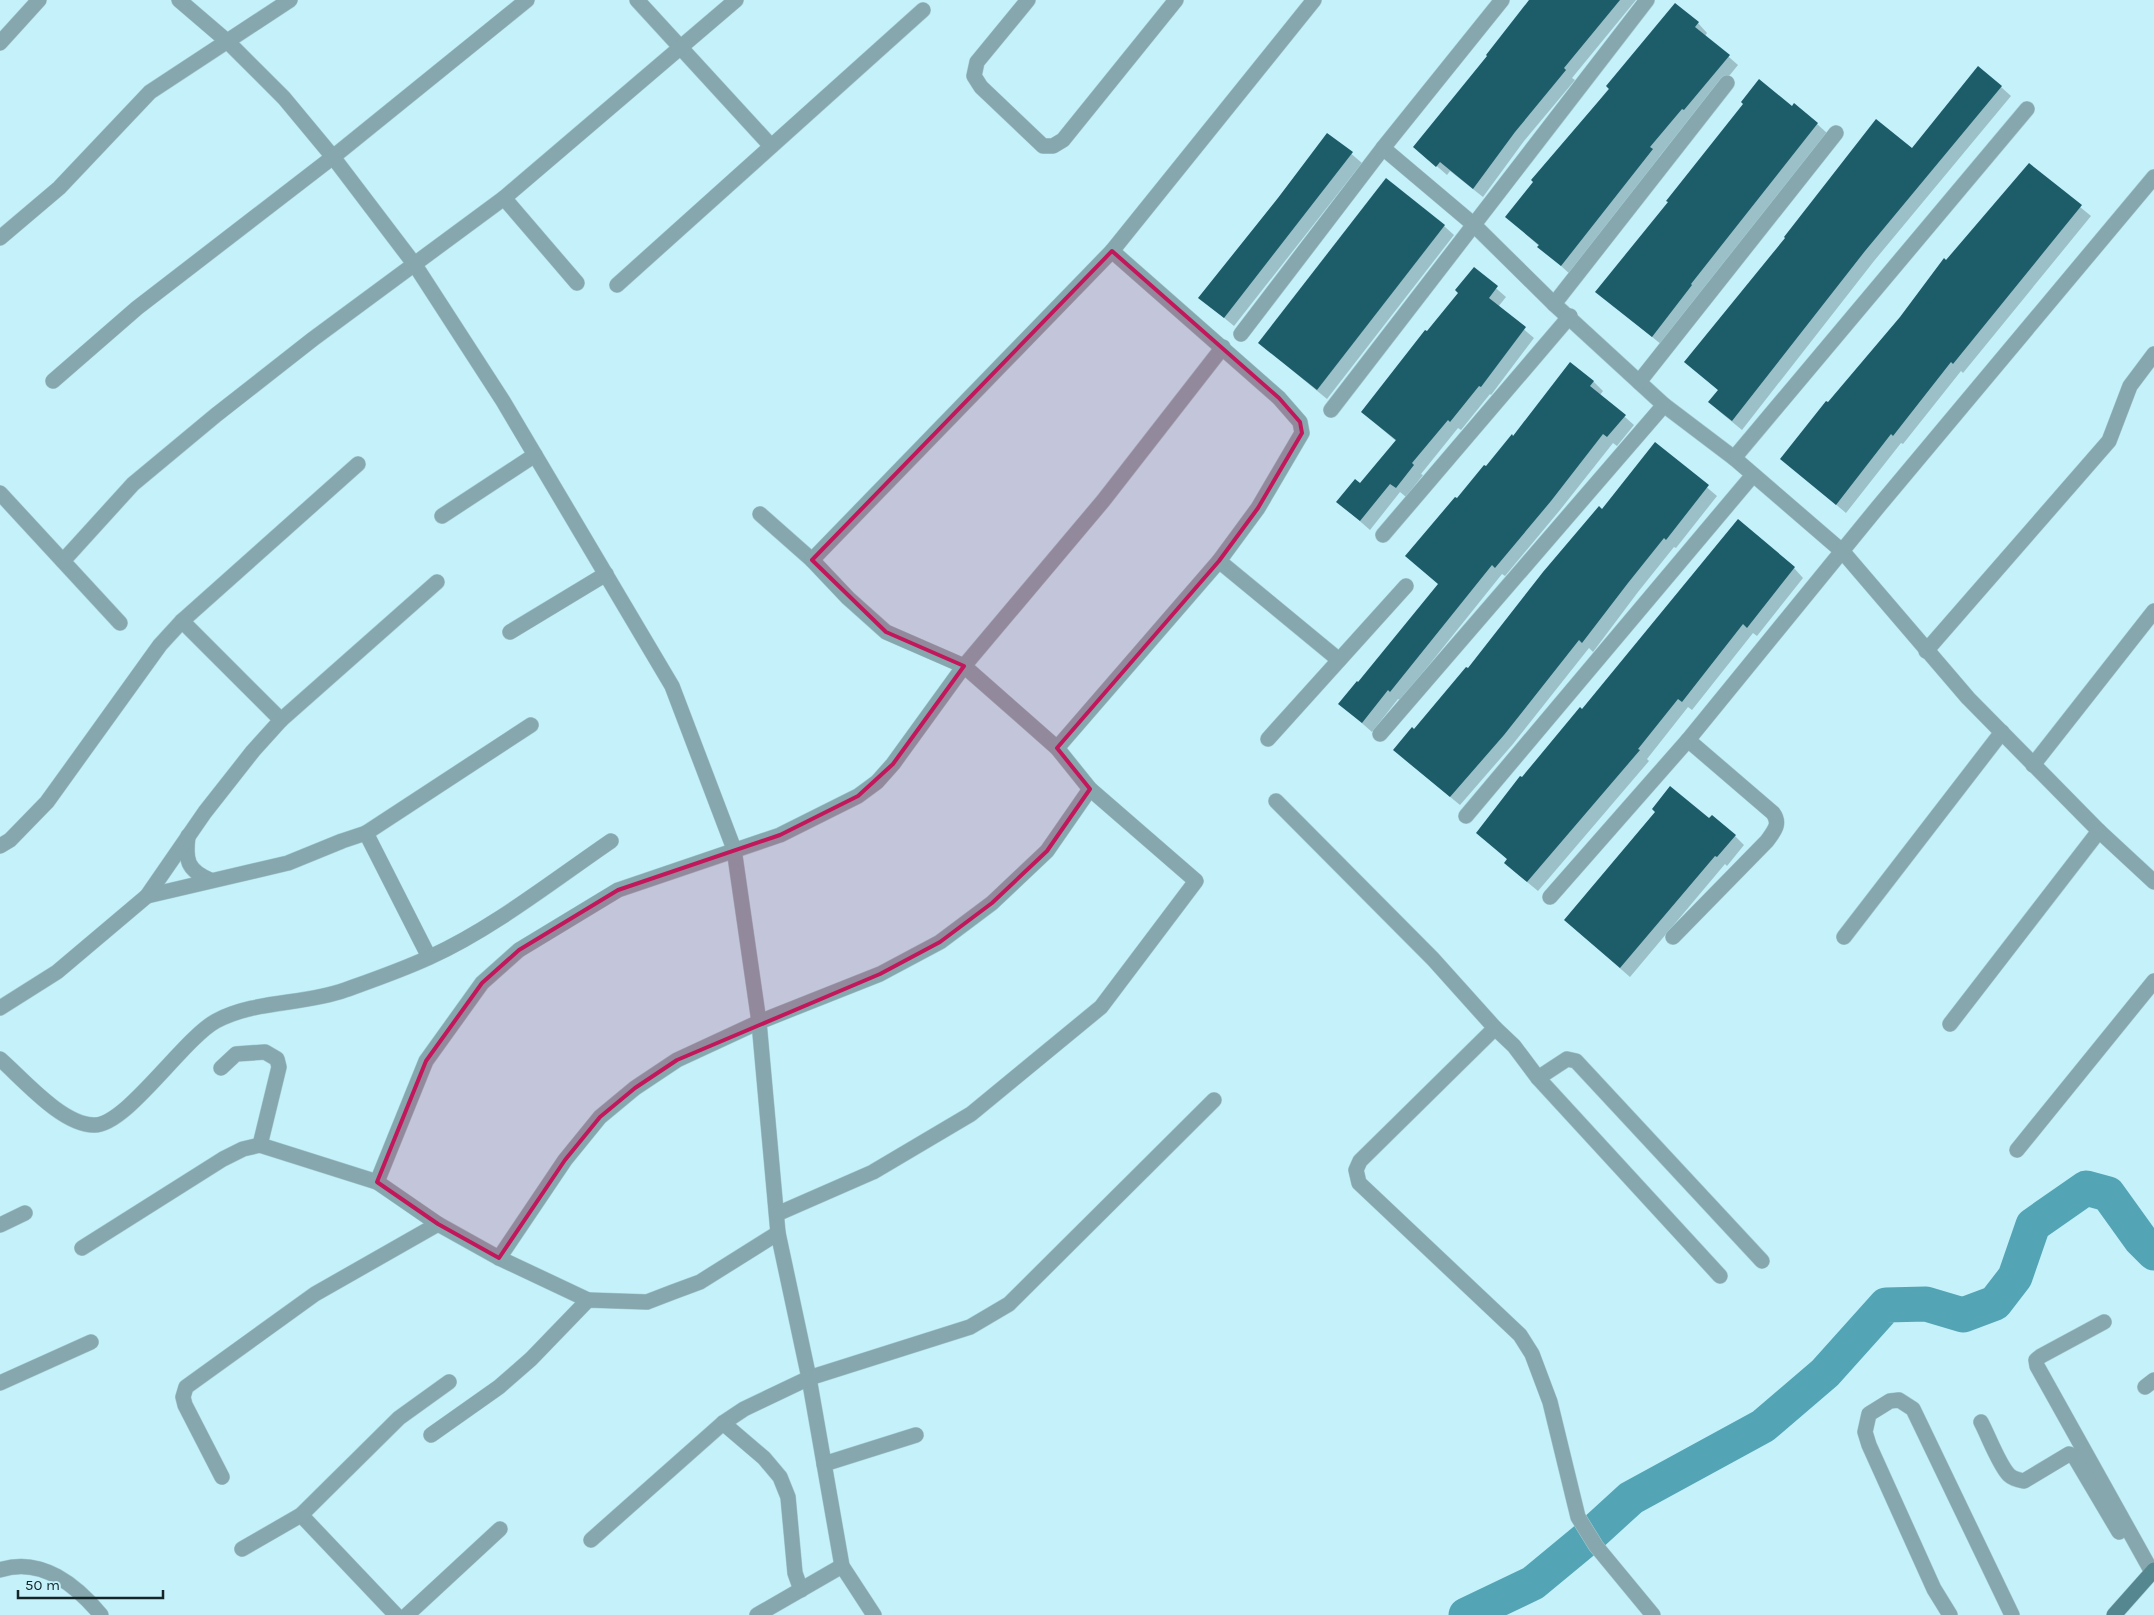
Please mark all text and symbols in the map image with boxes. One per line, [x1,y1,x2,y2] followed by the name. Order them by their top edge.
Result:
[18,1568,162,1600] scale bar
[25,1576,60,1594] text: 50 m

